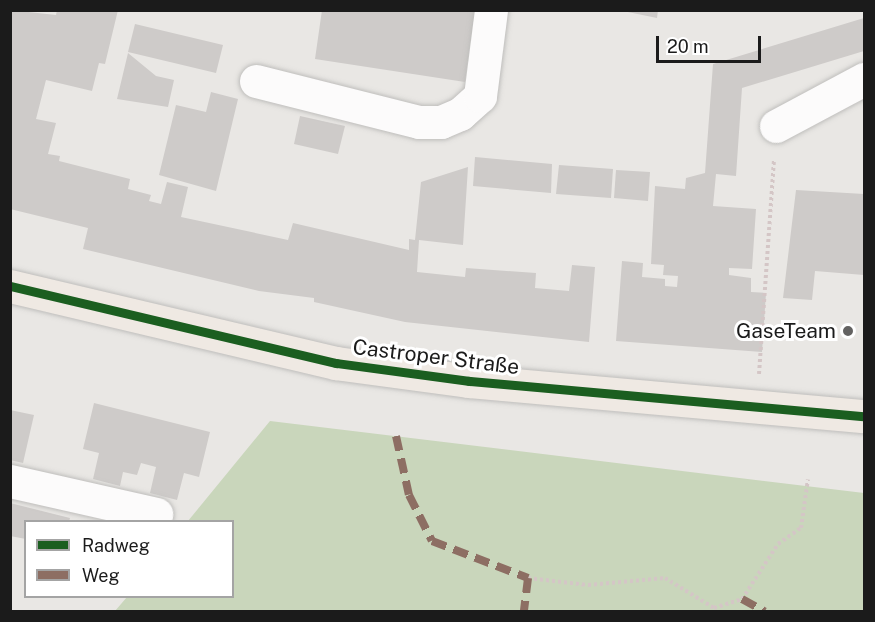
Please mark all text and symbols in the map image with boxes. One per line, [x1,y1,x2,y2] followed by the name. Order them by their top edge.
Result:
[659,24,764,62] scale bar
[667,36,709,57] text: 20 m
[736,318,836,344] place label: GaseTeam
[841,324,855,338] marker: GaseTeam
[351,334,521,380] street label: Castroper Straße
[24,520,234,598] legend
[82,535,150,556] text: Radweg
[82,565,120,586] text: Weg

